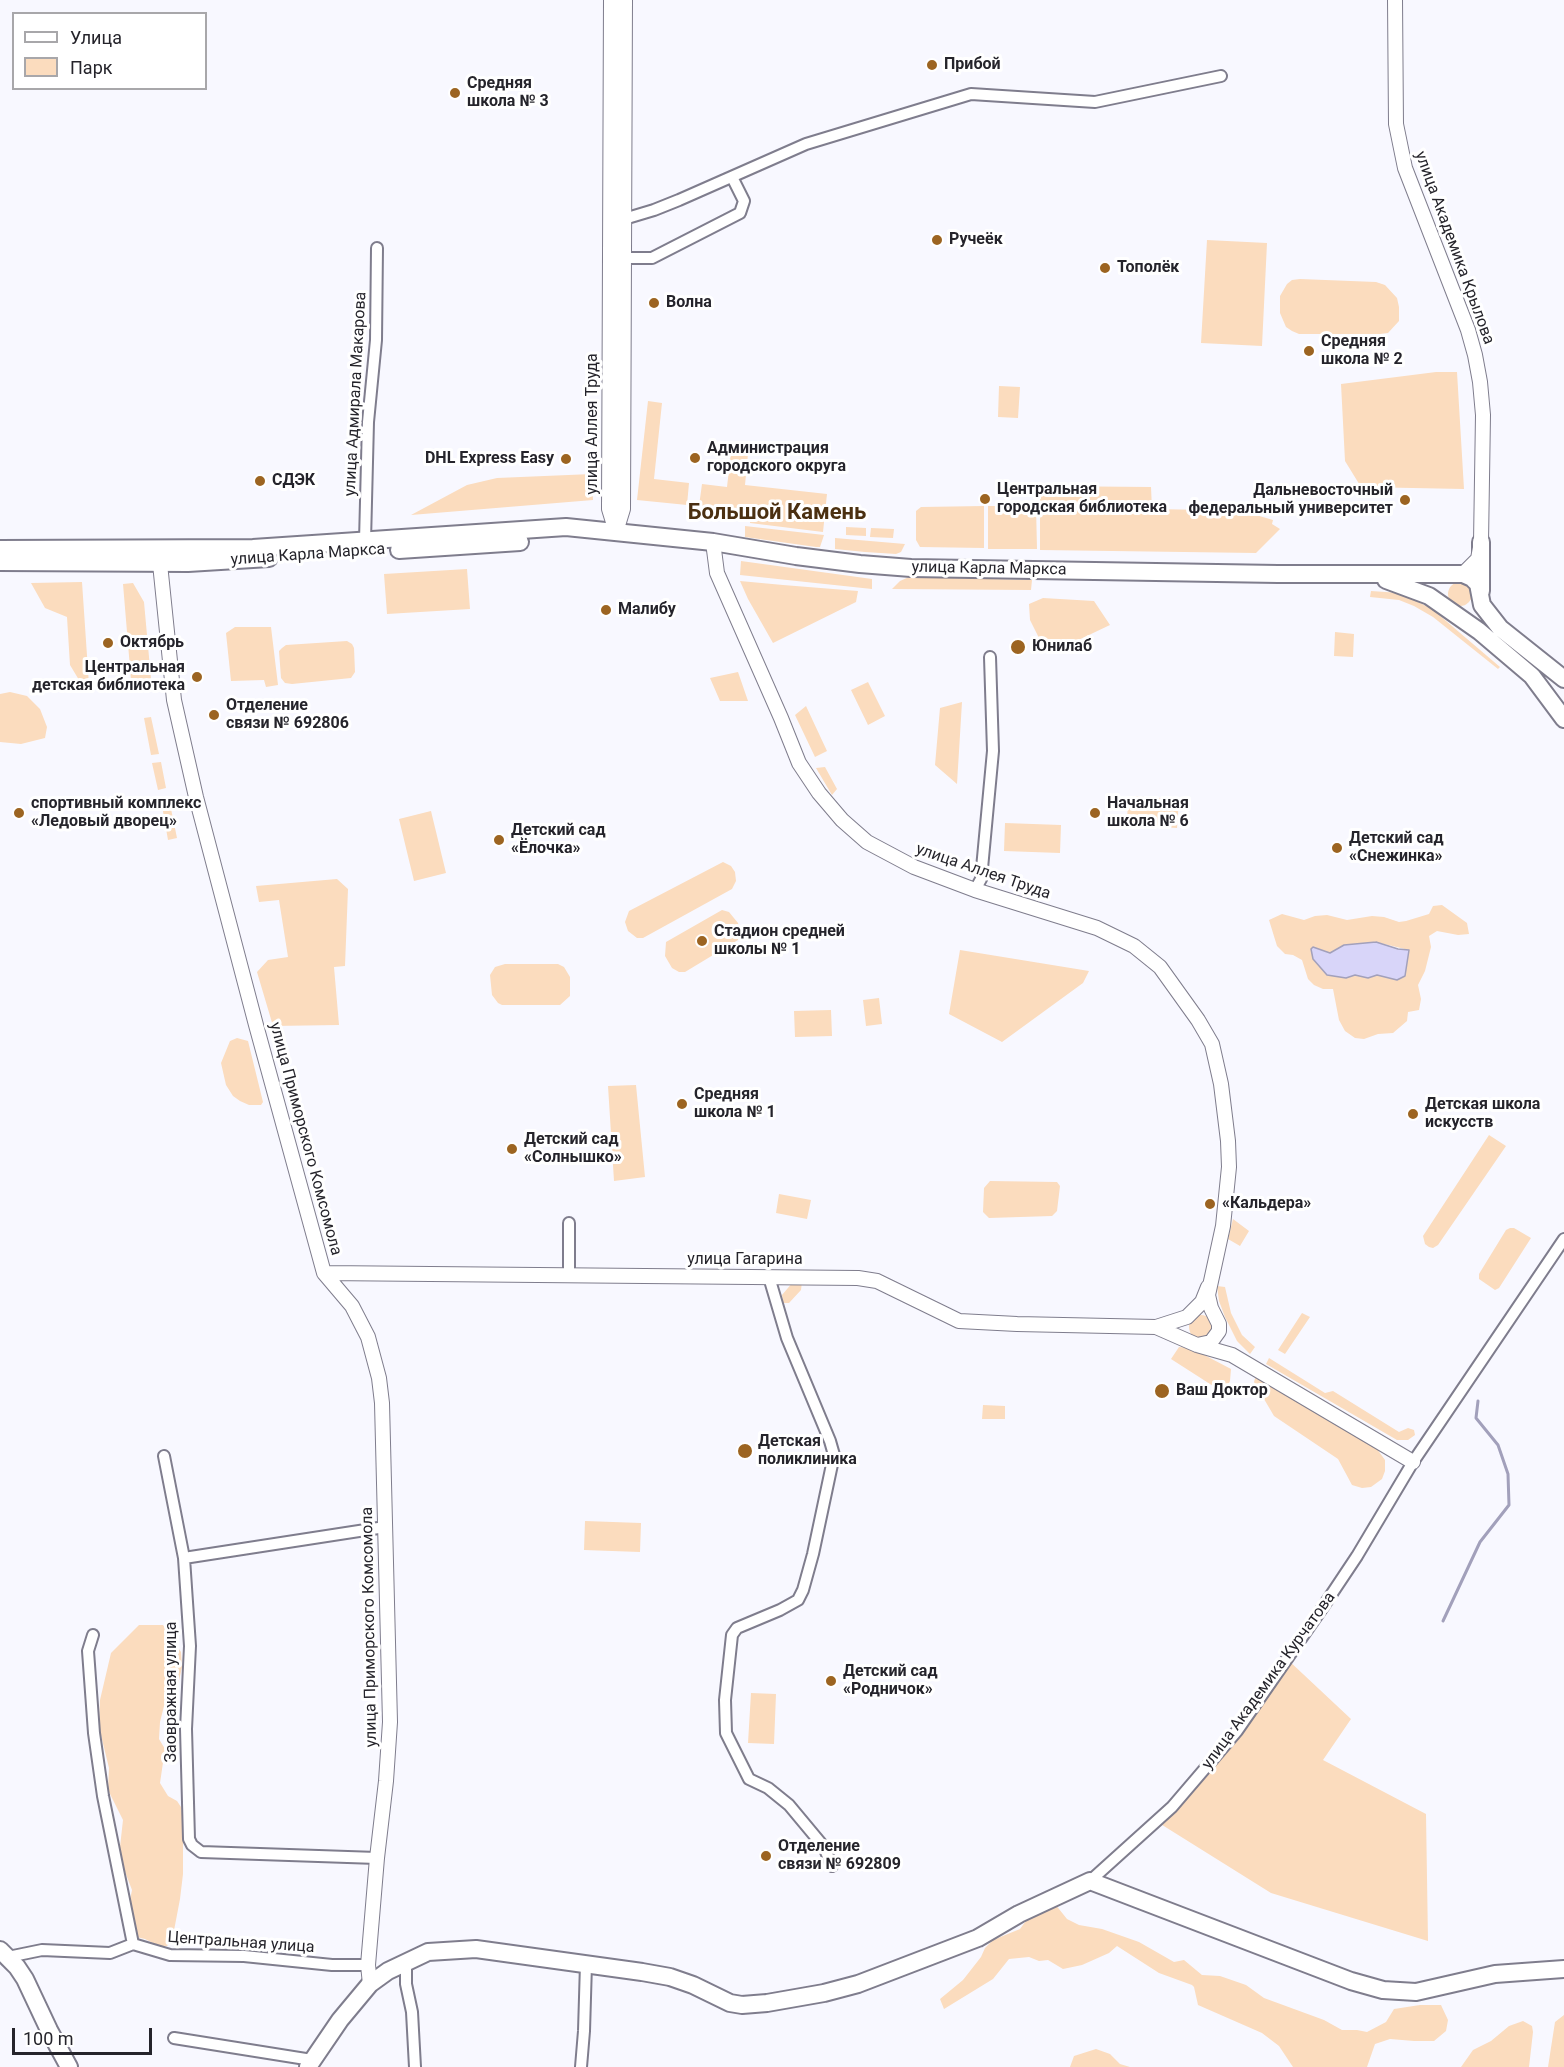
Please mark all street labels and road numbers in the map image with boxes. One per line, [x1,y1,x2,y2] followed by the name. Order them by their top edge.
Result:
[1410,149,1498,347] street label: улица Академика Крылова
[341,291,371,497] street label: улица Адмирала Макарова
[583,353,603,495] street label: улица Аллея Труда
[230,540,386,570] street label: улица Карла Маркса
[911,558,1067,580] street label: улица Карла Маркса
[913,840,1053,904] street label: улица Аллея Труда
[265,1020,345,1258] street label: улица Приморского Комсомола
[687,1250,803,1270] street label: улица Гагарина
[358,1507,382,1747] street label: улица Приморского Комсомола
[1198,1589,1340,1773] street label: улица Академика Курчатова
[162,1621,182,1763] street label: Заовражная улица
[167,1928,315,1958] street label: Центральная улица

